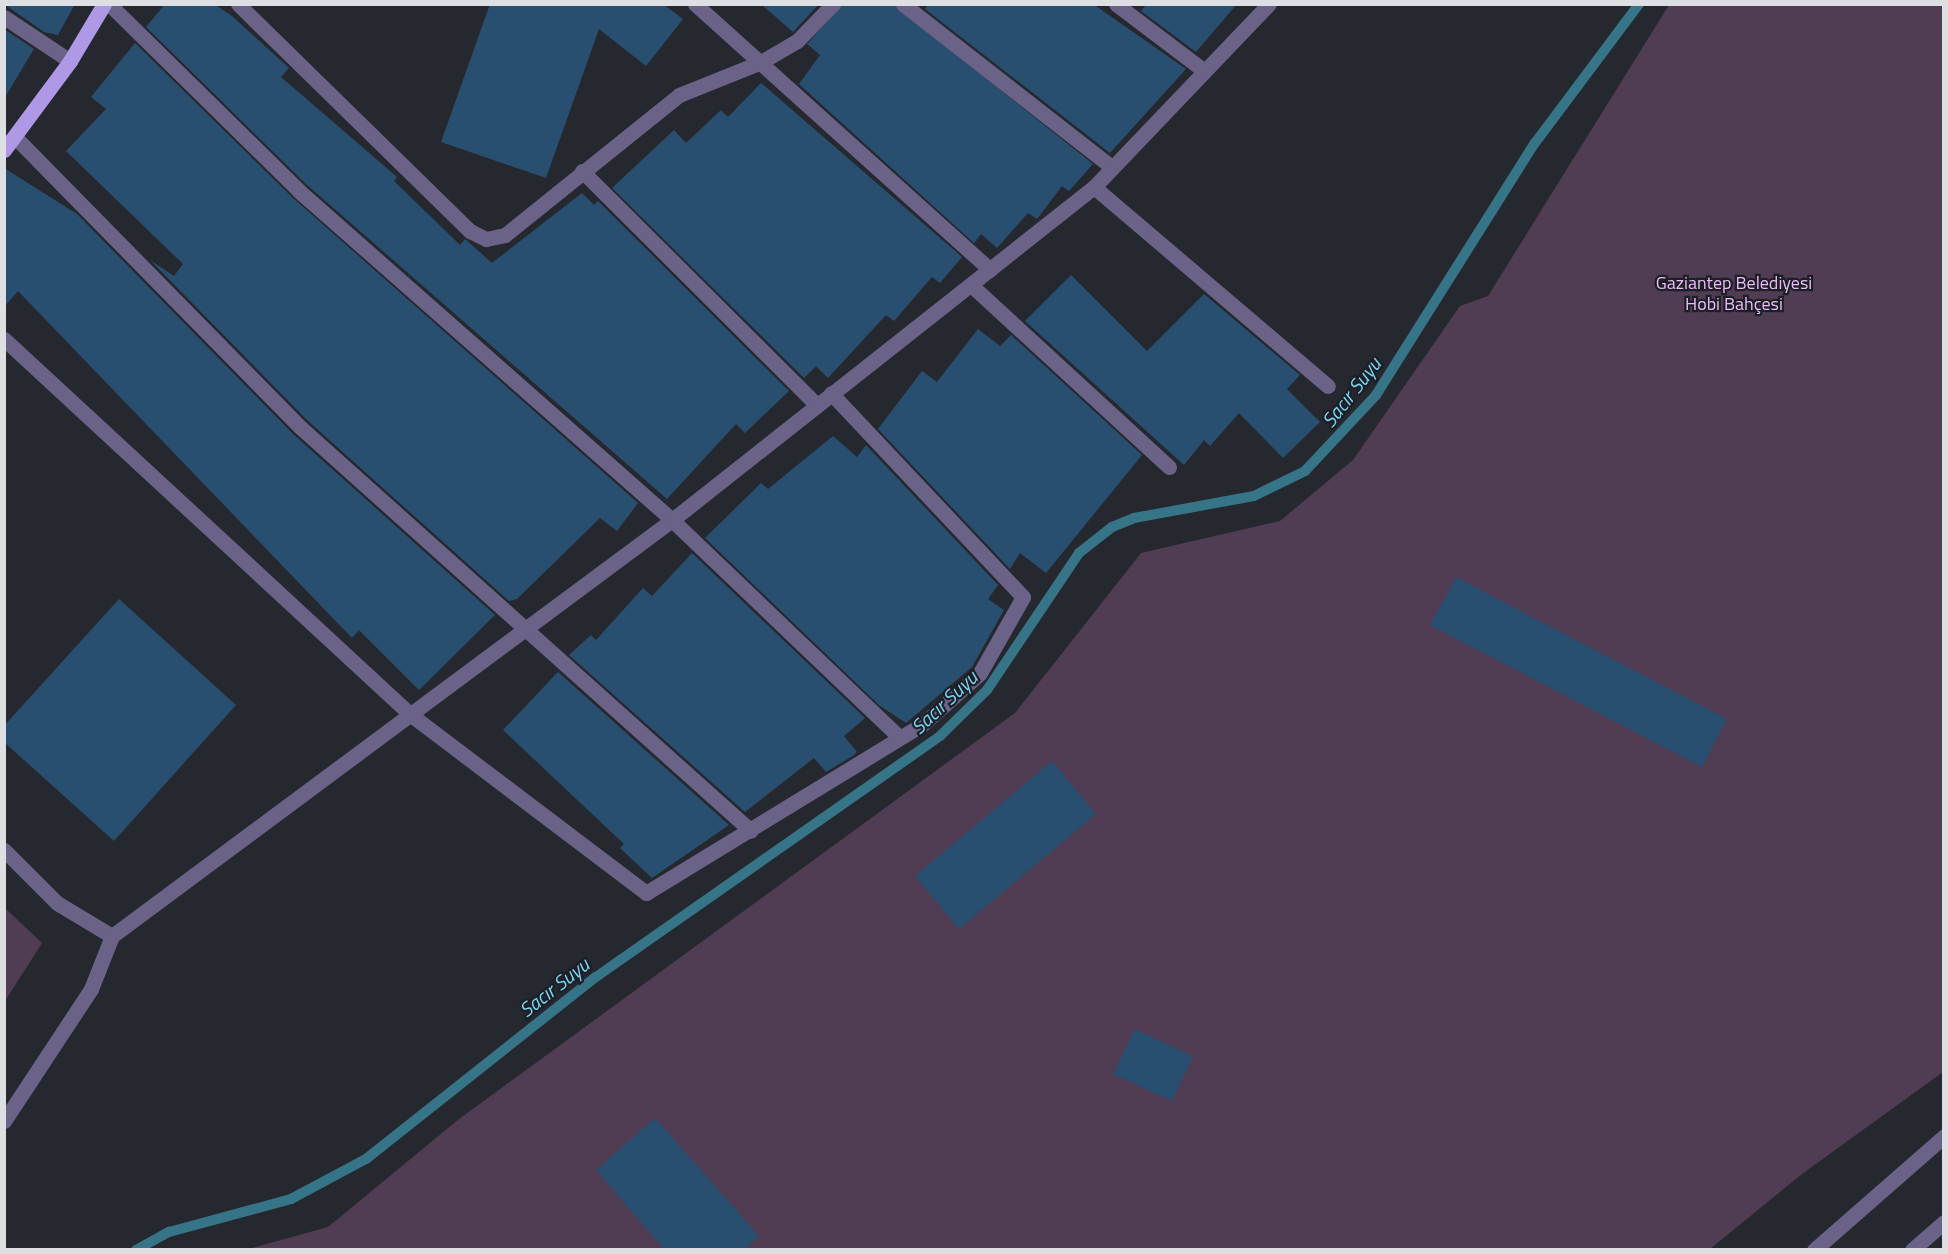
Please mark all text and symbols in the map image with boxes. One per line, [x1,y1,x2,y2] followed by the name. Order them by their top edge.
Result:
[1656,273,1812,316] park label: Gaziantep Belediyesi Hobi Bahçesi
[1316,352,1386,432] water label: Sacır Suyu
[906,665,982,739] water label: Sacır Suyu
[514,952,594,1022] water label: Sacır Suyu

